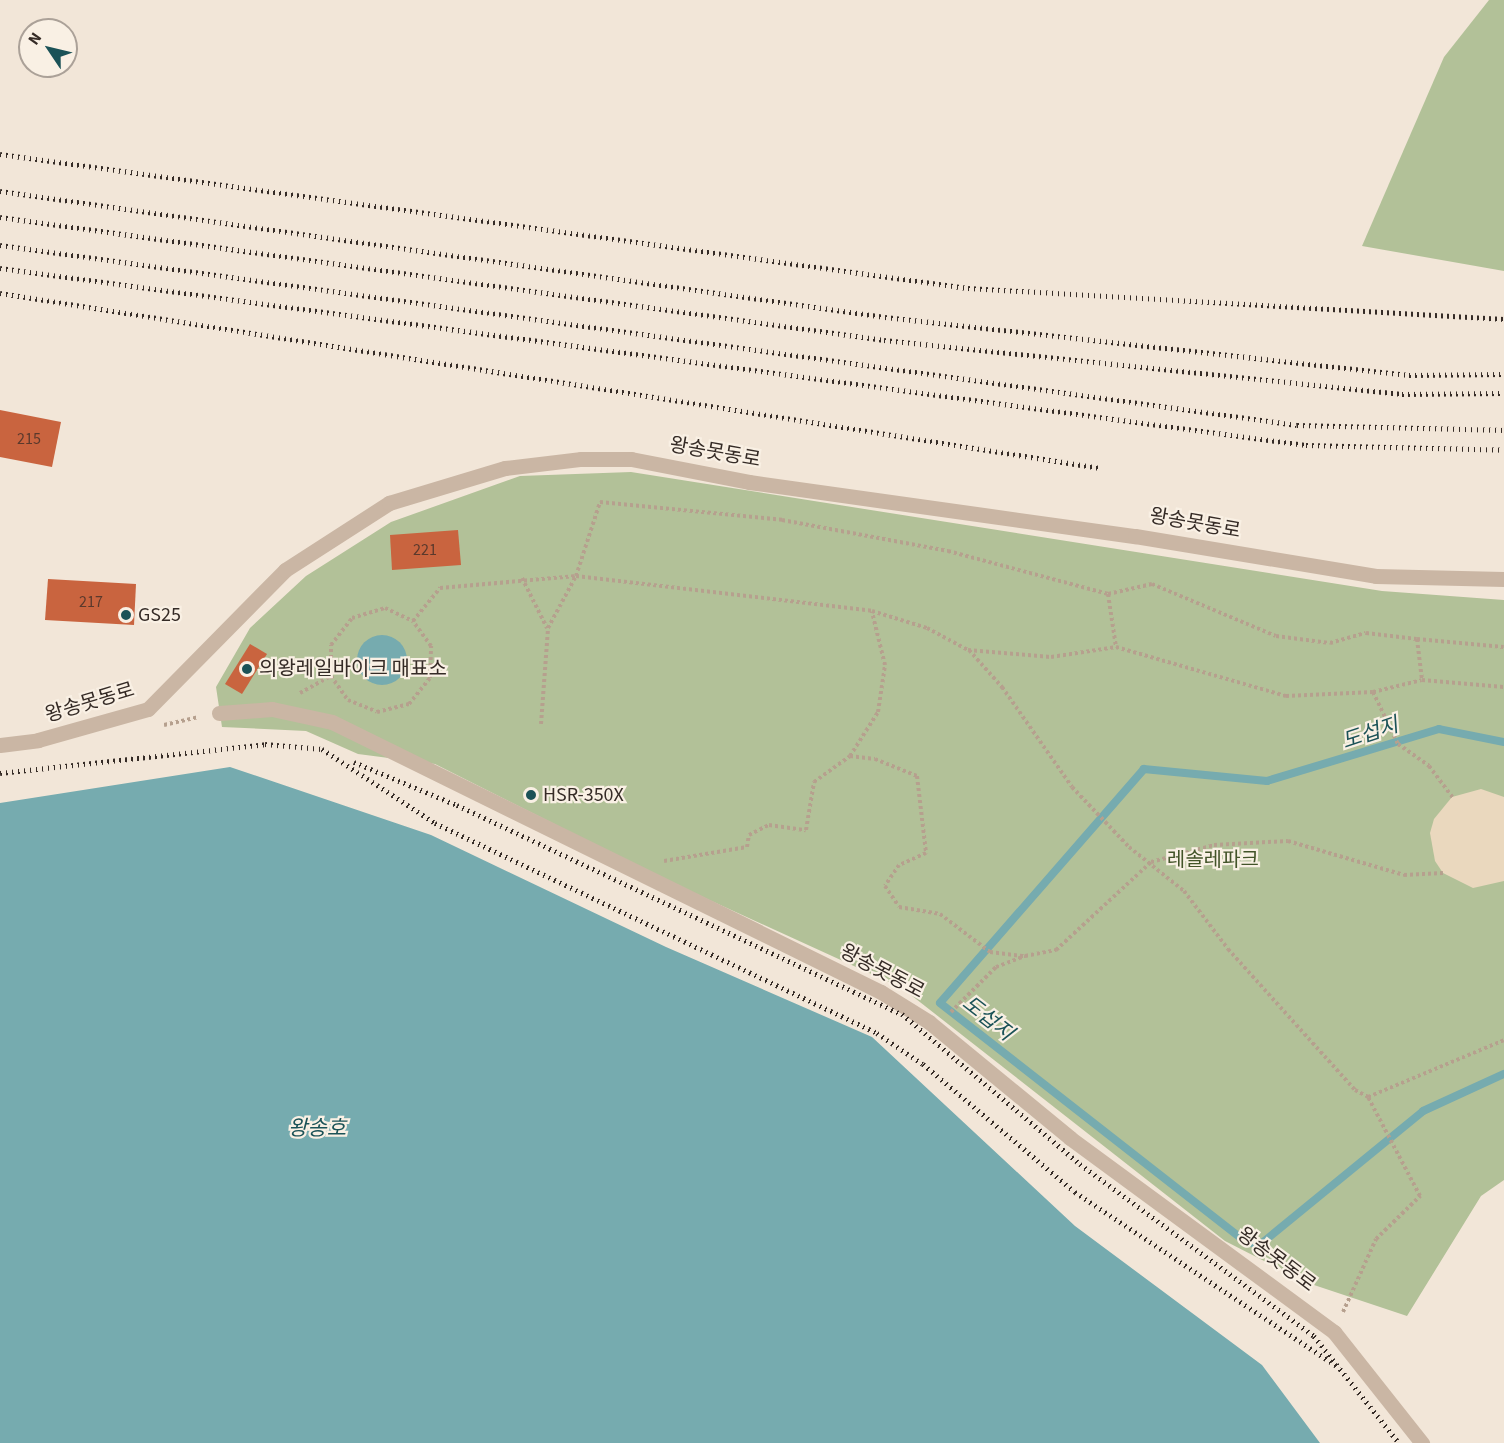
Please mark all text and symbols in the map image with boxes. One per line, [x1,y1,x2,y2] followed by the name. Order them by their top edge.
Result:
[18,18,78,78] north arrow
[23,28,47,49] text: N
[17,429,41,449] house number: 215
[668,433,762,473] street label: 왕송못동로
[1148,504,1242,544] street label: 왕송못동로
[413,540,437,560] house number: 221
[79,592,103,612] house number: 217
[138,603,181,627] place label: GS25
[119,608,133,622] marker: GS25
[259,657,447,681] place label: 의왕레일바이크 매표소
[240,662,254,676] marker: 의왕레일바이크 매표소
[43,678,137,728] street label: 왕송못동로
[1339,712,1401,754] water label: 도섭지
[543,783,624,807] place label: HSR-350X
[524,788,538,802] marker: HSR-350X
[1167,848,1259,872] park label: 레솔레파크
[836,940,928,1004] street label: 왕송못동로
[957,990,1019,1046] water label: 도섭지
[288,1115,346,1141] water label: 왕송호
[1232,1223,1320,1297] street label: 왕송못동로

